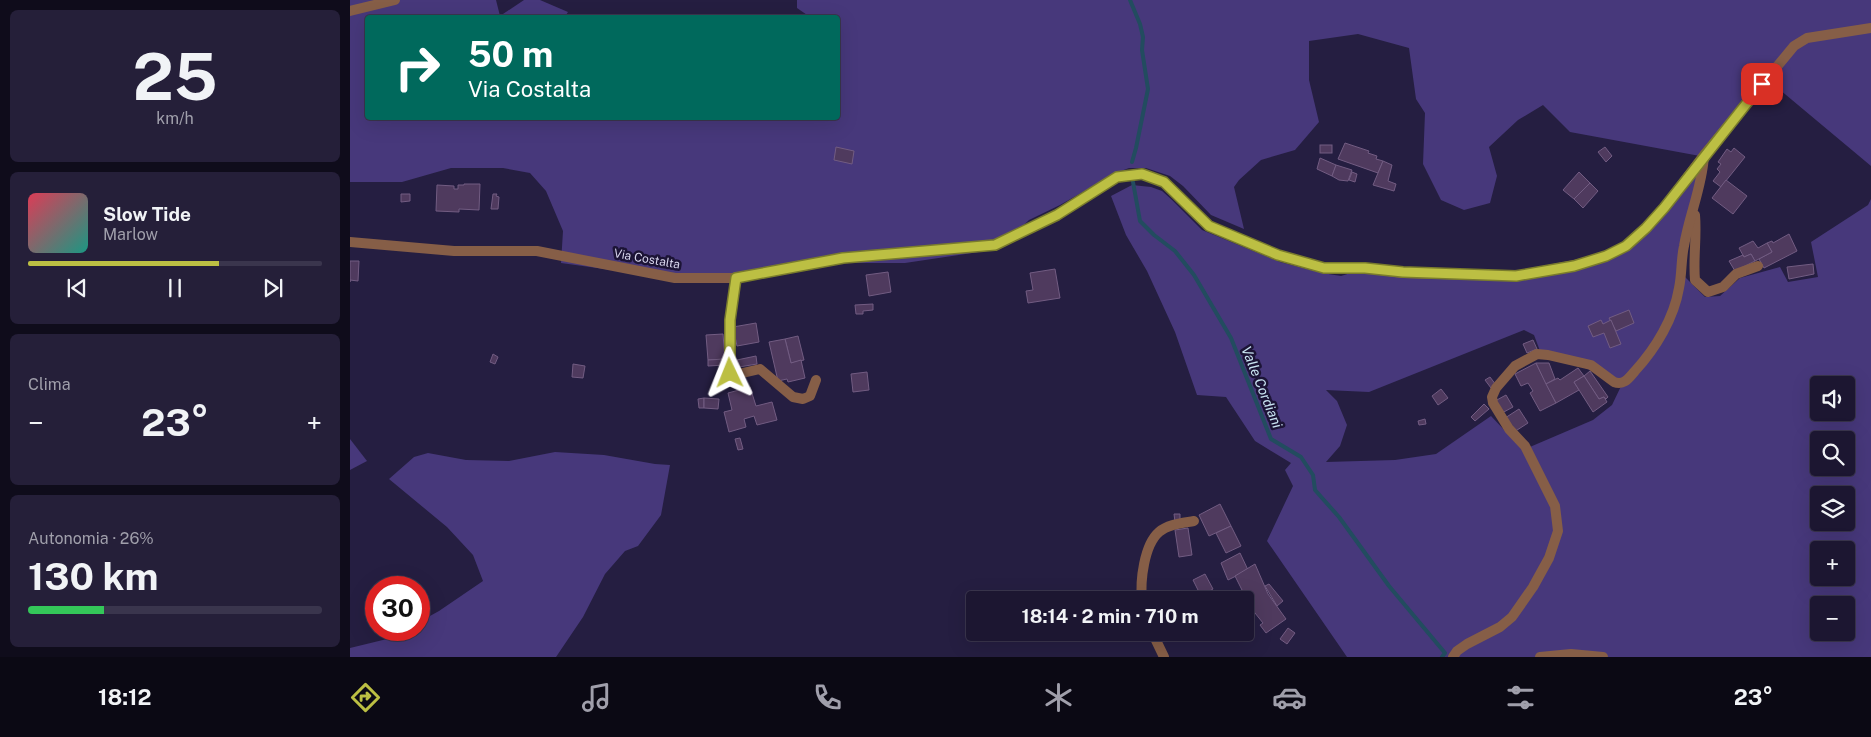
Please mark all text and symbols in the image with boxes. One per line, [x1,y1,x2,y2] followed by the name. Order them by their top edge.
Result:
[468,34,553,75] text: 50 m
[385,35,450,100] icon: right
[132,38,218,115] text: 25
[1741,63,1783,105] pin
[1748,70,1776,98] icon: arrive
[468,76,591,102] text: Via Costalta
[156,109,194,128] text: km/h
[103,203,191,225] text: Slow Tide
[103,225,158,244] text: Marlow
[613,246,681,272] street label: Via Costalta
[63,274,91,302] icon: previous
[161,274,189,302] icon: pause
[259,274,287,302] icon: next
[1238,344,1286,431] water label: Valle Cordiani
[703,346,755,398] position arrow
[28,375,71,394] text: Clima
[1810,376,1855,641] map controls
[1810,376,1855,421] button: sound
[141,400,209,445] text: 23°
[28,406,44,439] text: −
[306,406,322,439] text: +
[1810,431,1855,476] button: search
[1810,486,1855,531] button: layers
[28,529,154,548] text: Autonomia · 26%
[1810,541,1855,586] button: +
[28,554,159,599] text: 130 km
[365,576,430,641] speed limit sign: 30
[1810,596,1855,641] button: −
[1022,605,1198,627] text: 18:14 · 2 min · 710 m
[348,680,383,715] icon: directions
[579,680,614,715] icon: music
[810,680,845,715] icon: phone
[1041,680,1076,715] icon: climate
[1272,680,1307,715] icon: car
[1503,680,1538,715] icon: filters
[98,684,152,710] text: 18:12
[1734,684,1773,710] text: 23°

